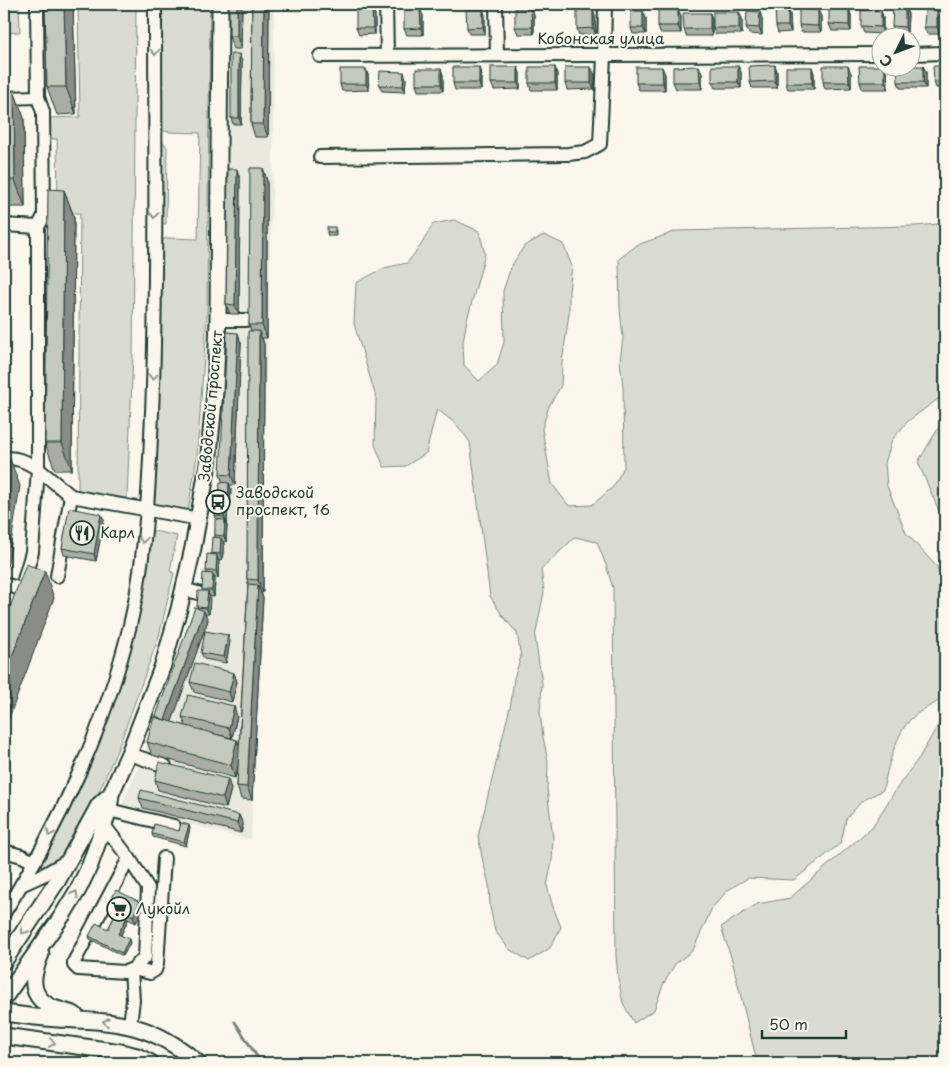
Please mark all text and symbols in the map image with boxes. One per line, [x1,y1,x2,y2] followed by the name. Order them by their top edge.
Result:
[538,26,665,49] street label: Кобонская улица
[872,28,922,78] north arrow
[150,49,160,57] one-way arrow
[875,50,897,72] text: С
[149,212,159,219] one-way arrow
[191,329,228,482] street label: Заводской проспект
[148,374,158,382] one-way arrow
[236,480,330,520] place label: Заводской проспект, 16
[205,489,231,515] bus stop icon: Заводской проспект, 16
[69,520,95,546] restaurant icon: Карл
[100,520,135,543] place label: Карл
[138,536,149,544] one-way arrow
[46,828,57,837] one-way arrow
[69,891,79,900] one-way arrow
[106,896,132,922] supermarket icon: Лукойл
[136,896,190,919] place label: Лукойл
[21,925,30,934] one-way arrow
[762,1007,845,1039] scale bar
[769,1012,808,1035] text: 50 m
[102,1017,110,1028] one-way arrow
[48,1037,56,1048] one-way arrow

